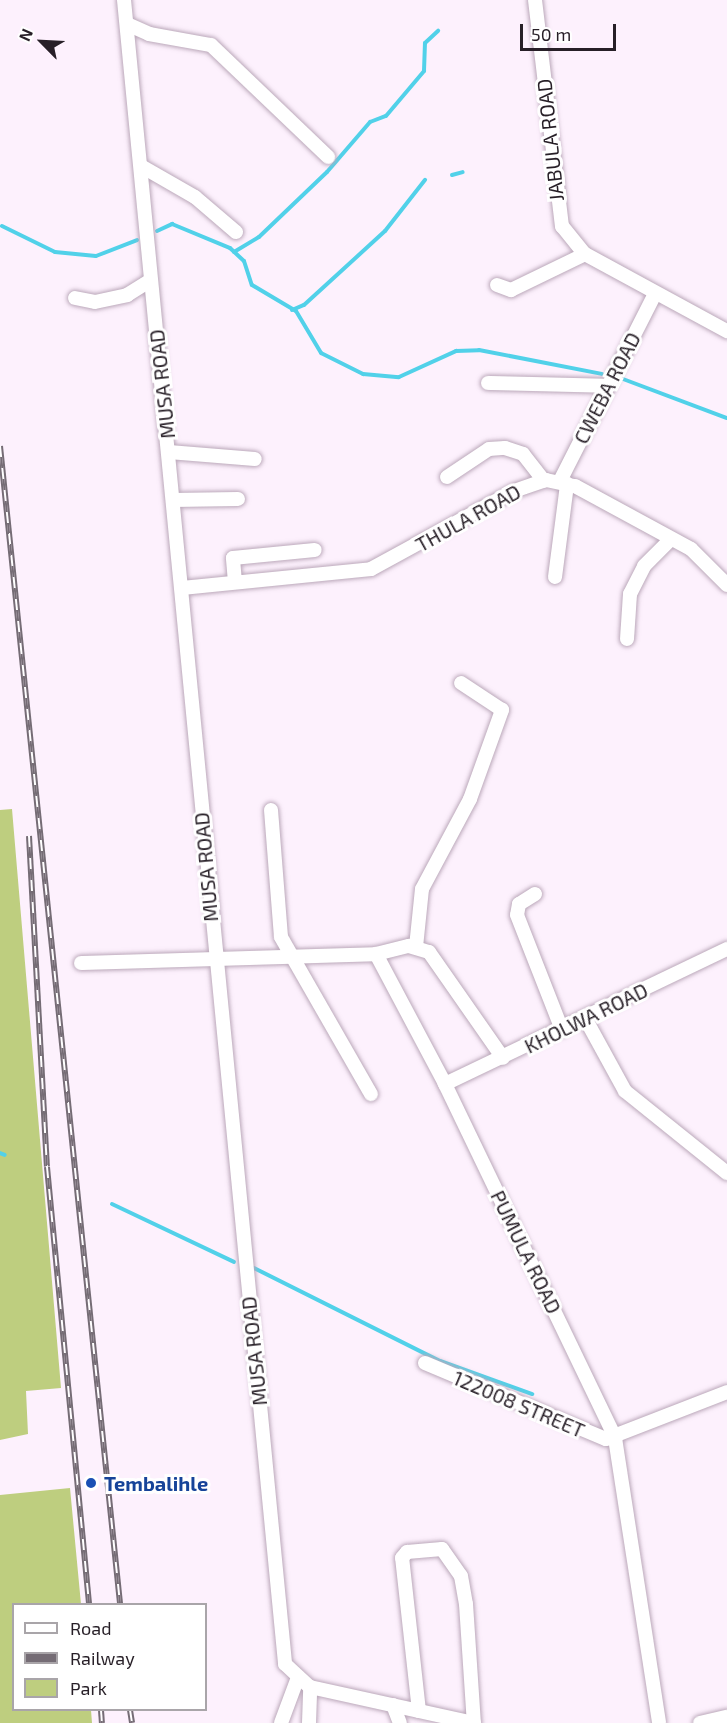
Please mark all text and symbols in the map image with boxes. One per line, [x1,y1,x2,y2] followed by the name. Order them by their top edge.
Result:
[12,12,72,72] north arrow
[523,12,619,50] scale bar
[531,23,571,45] text: 50 m
[14,25,36,44] text: N
[532,77,568,203] street label: JABULA ROAD
[144,328,180,440] street label: MUSA ROAD
[569,328,645,448] street label: CWEBA ROAD
[411,479,525,557] street label: THULA ROAD
[189,811,223,923] street label: MUSA ROAD
[520,978,652,1058] street label: KHOLWA ROAD
[486,1186,566,1318] street label: PUMULA ROAD
[236,1295,272,1407] street label: MUSA ROAD
[450,1366,588,1442] street label: 122008 STREET
[104,1471,208,1495] place label: Tembalihle
[82,1474,100,1492] marker: Tembalihle
[12,1603,207,1711] legend
[70,1617,111,1639] text: Road
[70,1647,135,1669] text: Railway
[70,1677,107,1699] text: Park

